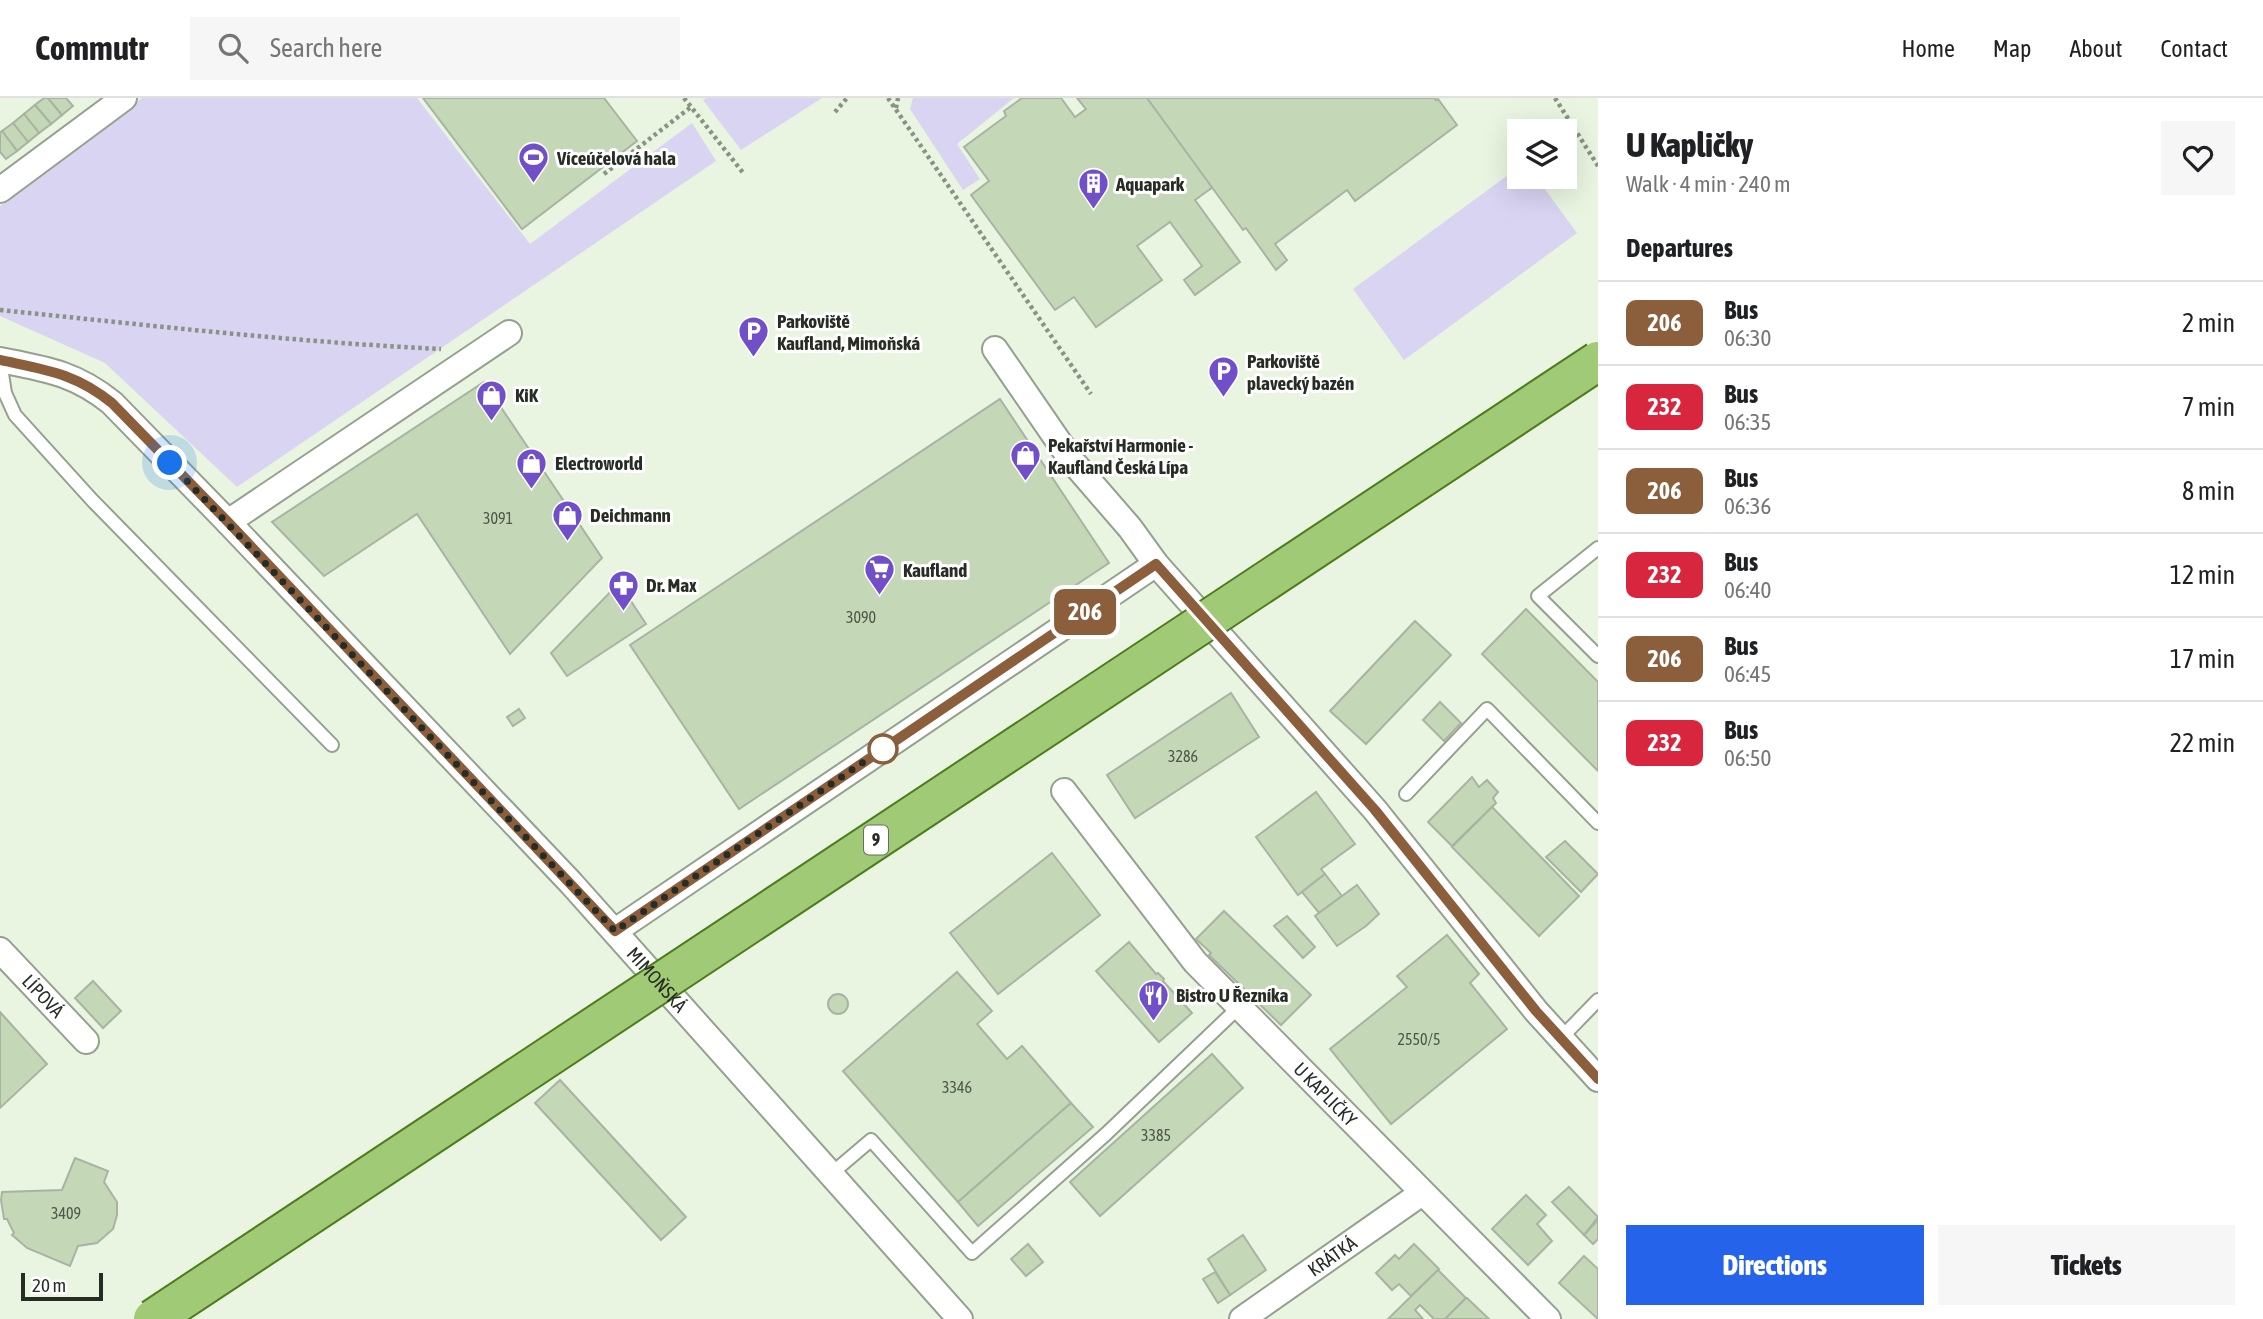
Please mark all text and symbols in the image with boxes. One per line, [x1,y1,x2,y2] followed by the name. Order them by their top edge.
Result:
[190,17,680,80] search box
[35,29,148,67] text: Commutr
[214,29,252,67] icon: search
[270,33,382,63] text: Search here
[1901,35,1955,62] text: Home
[1993,35,2031,62] text: Map
[2069,35,2122,62] text: About
[2160,35,2228,62] text: Contact
[1507,119,1577,189] map controls
[1507,119,1577,189] button: layers
[2161,121,2235,195] button: heart
[1626,126,1753,164] text: U Kapličky
[517,141,551,185] sports icon: Víceúčelová hala
[556,147,676,169] place label: Víceúčelová hala
[1076,167,1110,211] building icon: Aquapark
[1626,171,1790,197] text: Walk · 4 min · 240 m
[1115,173,1185,195] place label: Aquapark
[1626,233,1733,263] text: Departures
[1724,295,1758,325] text: Bus
[2182,308,2235,338] text: 2 min
[1648,309,1681,336] text: 206
[777,310,920,354] place label: Parkoviště Kaufland, Mimoňská
[737,315,771,359] parking icon: Parkoviště Kaufland, Mimoňská
[1724,325,1771,351] text: 06:30
[1247,350,1354,394] place label: Parkoviště plavecký bazén
[1207,355,1241,399] parking icon: Parkoviště plavecký bazén
[475,378,509,422] shop icon: KiK
[1724,379,1758,409] text: Bus
[515,384,539,406] place label: KiK
[2182,392,2235,422] text: 7 min
[1648,393,1681,420] text: 232
[1724,409,1771,435] text: 06:35
[1048,434,1193,478] place label: Pekařství Harmonie - Kaufland Česká Lípa
[1008,439,1042,483] shop icon: Pekařství Harmonie - Kaufland Česká Lípa
[152,445,187,480] your location
[515,446,549,490] shop icon: Electroworld
[555,452,643,474] place label: Electroworld
[1724,463,1758,493] text: Bus
[2182,476,2235,506] text: 8 min
[1648,477,1681,504] text: 206
[1724,493,1771,519] text: 06:36
[550,498,584,542] shop icon: Deichmann
[590,504,671,526] place label: Deichmann
[483,509,513,527] house number: 3091
[1724,547,1758,577] text: Bus
[863,553,897,597] supermarket icon: Kaufland
[903,559,967,581] place label: Kaufland
[2170,560,2235,590] text: 12 min
[1648,561,1681,588] text: 232
[606,568,640,612] pharmacy icon: Dr. Max
[646,574,697,596] place label: Dr. Max
[1724,577,1771,603] text: 06:40
[1045,589,1125,635] line badge: 206
[1068,598,1102,625] text: 206
[846,608,876,626] house number: 3090
[1724,631,1758,661] text: Bus
[2170,644,2235,674] text: 17 min
[1648,645,1681,672] text: 206
[1724,661,1771,687] text: 06:45
[1724,715,1758,745] text: Bus
[2170,728,2235,758] text: 22 min
[1648,729,1681,756] text: 232
[868,734,898,764] unlabelled marker
[1724,745,1771,771] text: 06:50
[1168,747,1198,765] house number: 3286
[864,826,888,854] road number: 9
[622,943,692,1017] street label: MIMOŇSKÁ
[18,970,69,1022] street label: LÍPOVÁ
[1136,978,1170,1022] restaurant icon: Bistro U Řezníka
[1176,984,1288,1006] place label: Bistro U Řezníka
[1397,1030,1441,1048] house number: 2550/5
[1289,1058,1362,1131] street label: U KAPLIČKY
[942,1078,972,1096] house number: 3346
[1141,1126,1171,1144] house number: 3385
[51,1204,81,1222] house number: 3409
[1626,1225,1924,1305] button: Directions
[1938,1225,2235,1305] button: Tickets
[1304,1231,1361,1281] street label: KRÁTKÁ
[21,1270,103,1302] scale bar
[32,1274,66,1296] text: 20 m

